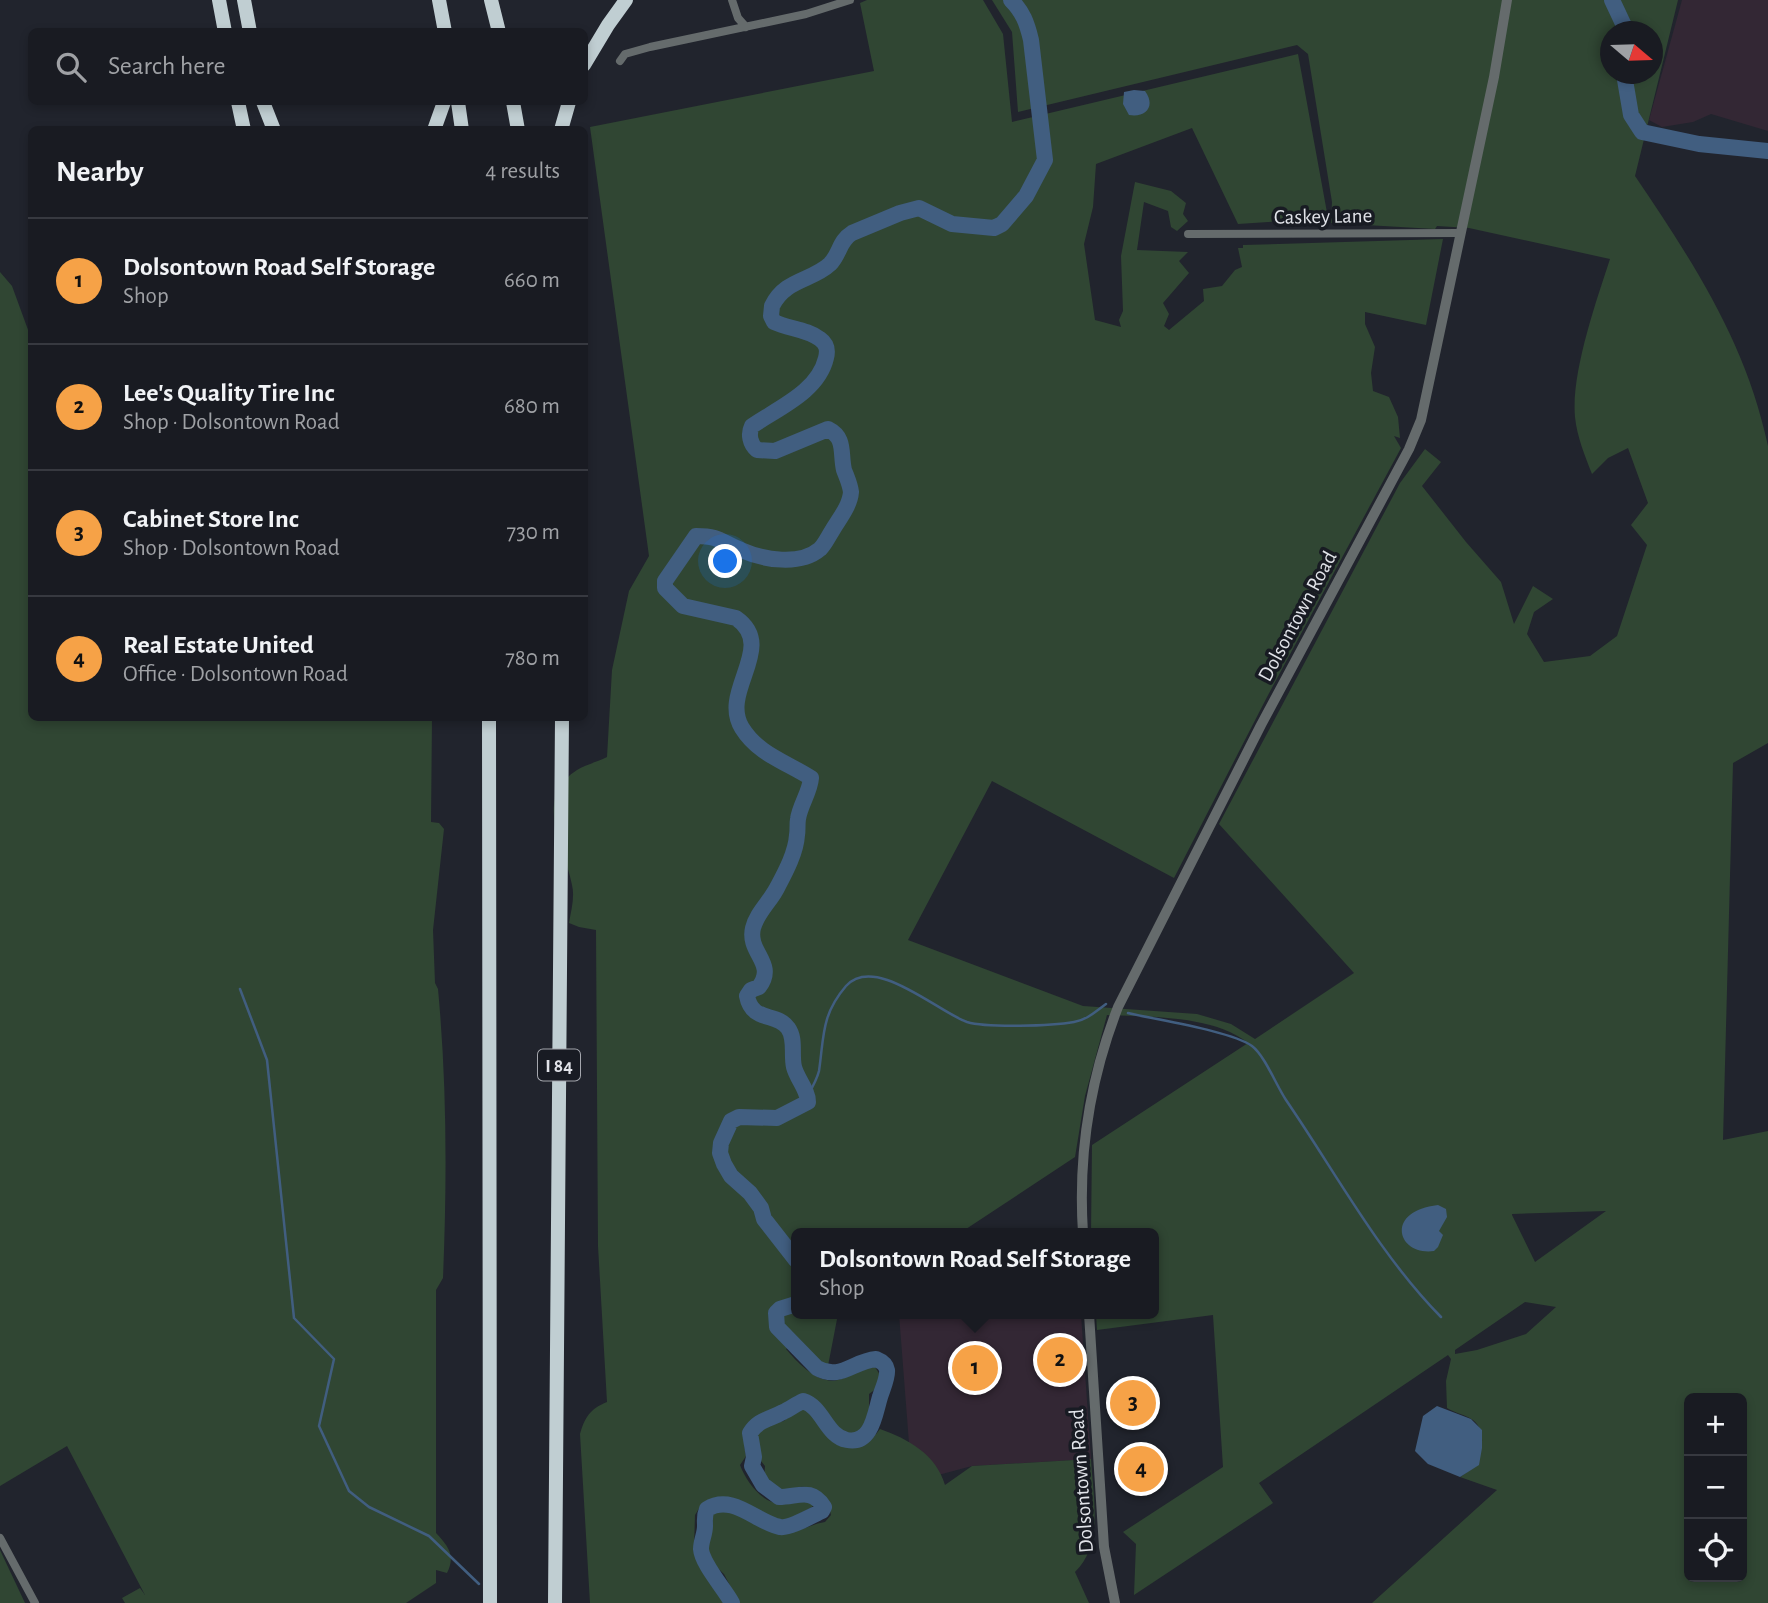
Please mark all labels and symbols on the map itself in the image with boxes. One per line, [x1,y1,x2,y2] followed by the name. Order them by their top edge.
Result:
[1600,21,1663,84] north arrow
[1274,205,1372,228] street label: Caskey Lane
[708,544,742,578] your location
[1254,547,1341,685] street label: Dolsontown Road
[538,1050,580,1080] road number: I 84
[1037,1334,1083,1386] pin: 2
[952,1342,998,1394] pin: 1
[1110,1377,1156,1429] pin: 3
[1066,1408,1097,1554] street label: Dolsontown Road
[1118,1443,1164,1495] pin: 4

